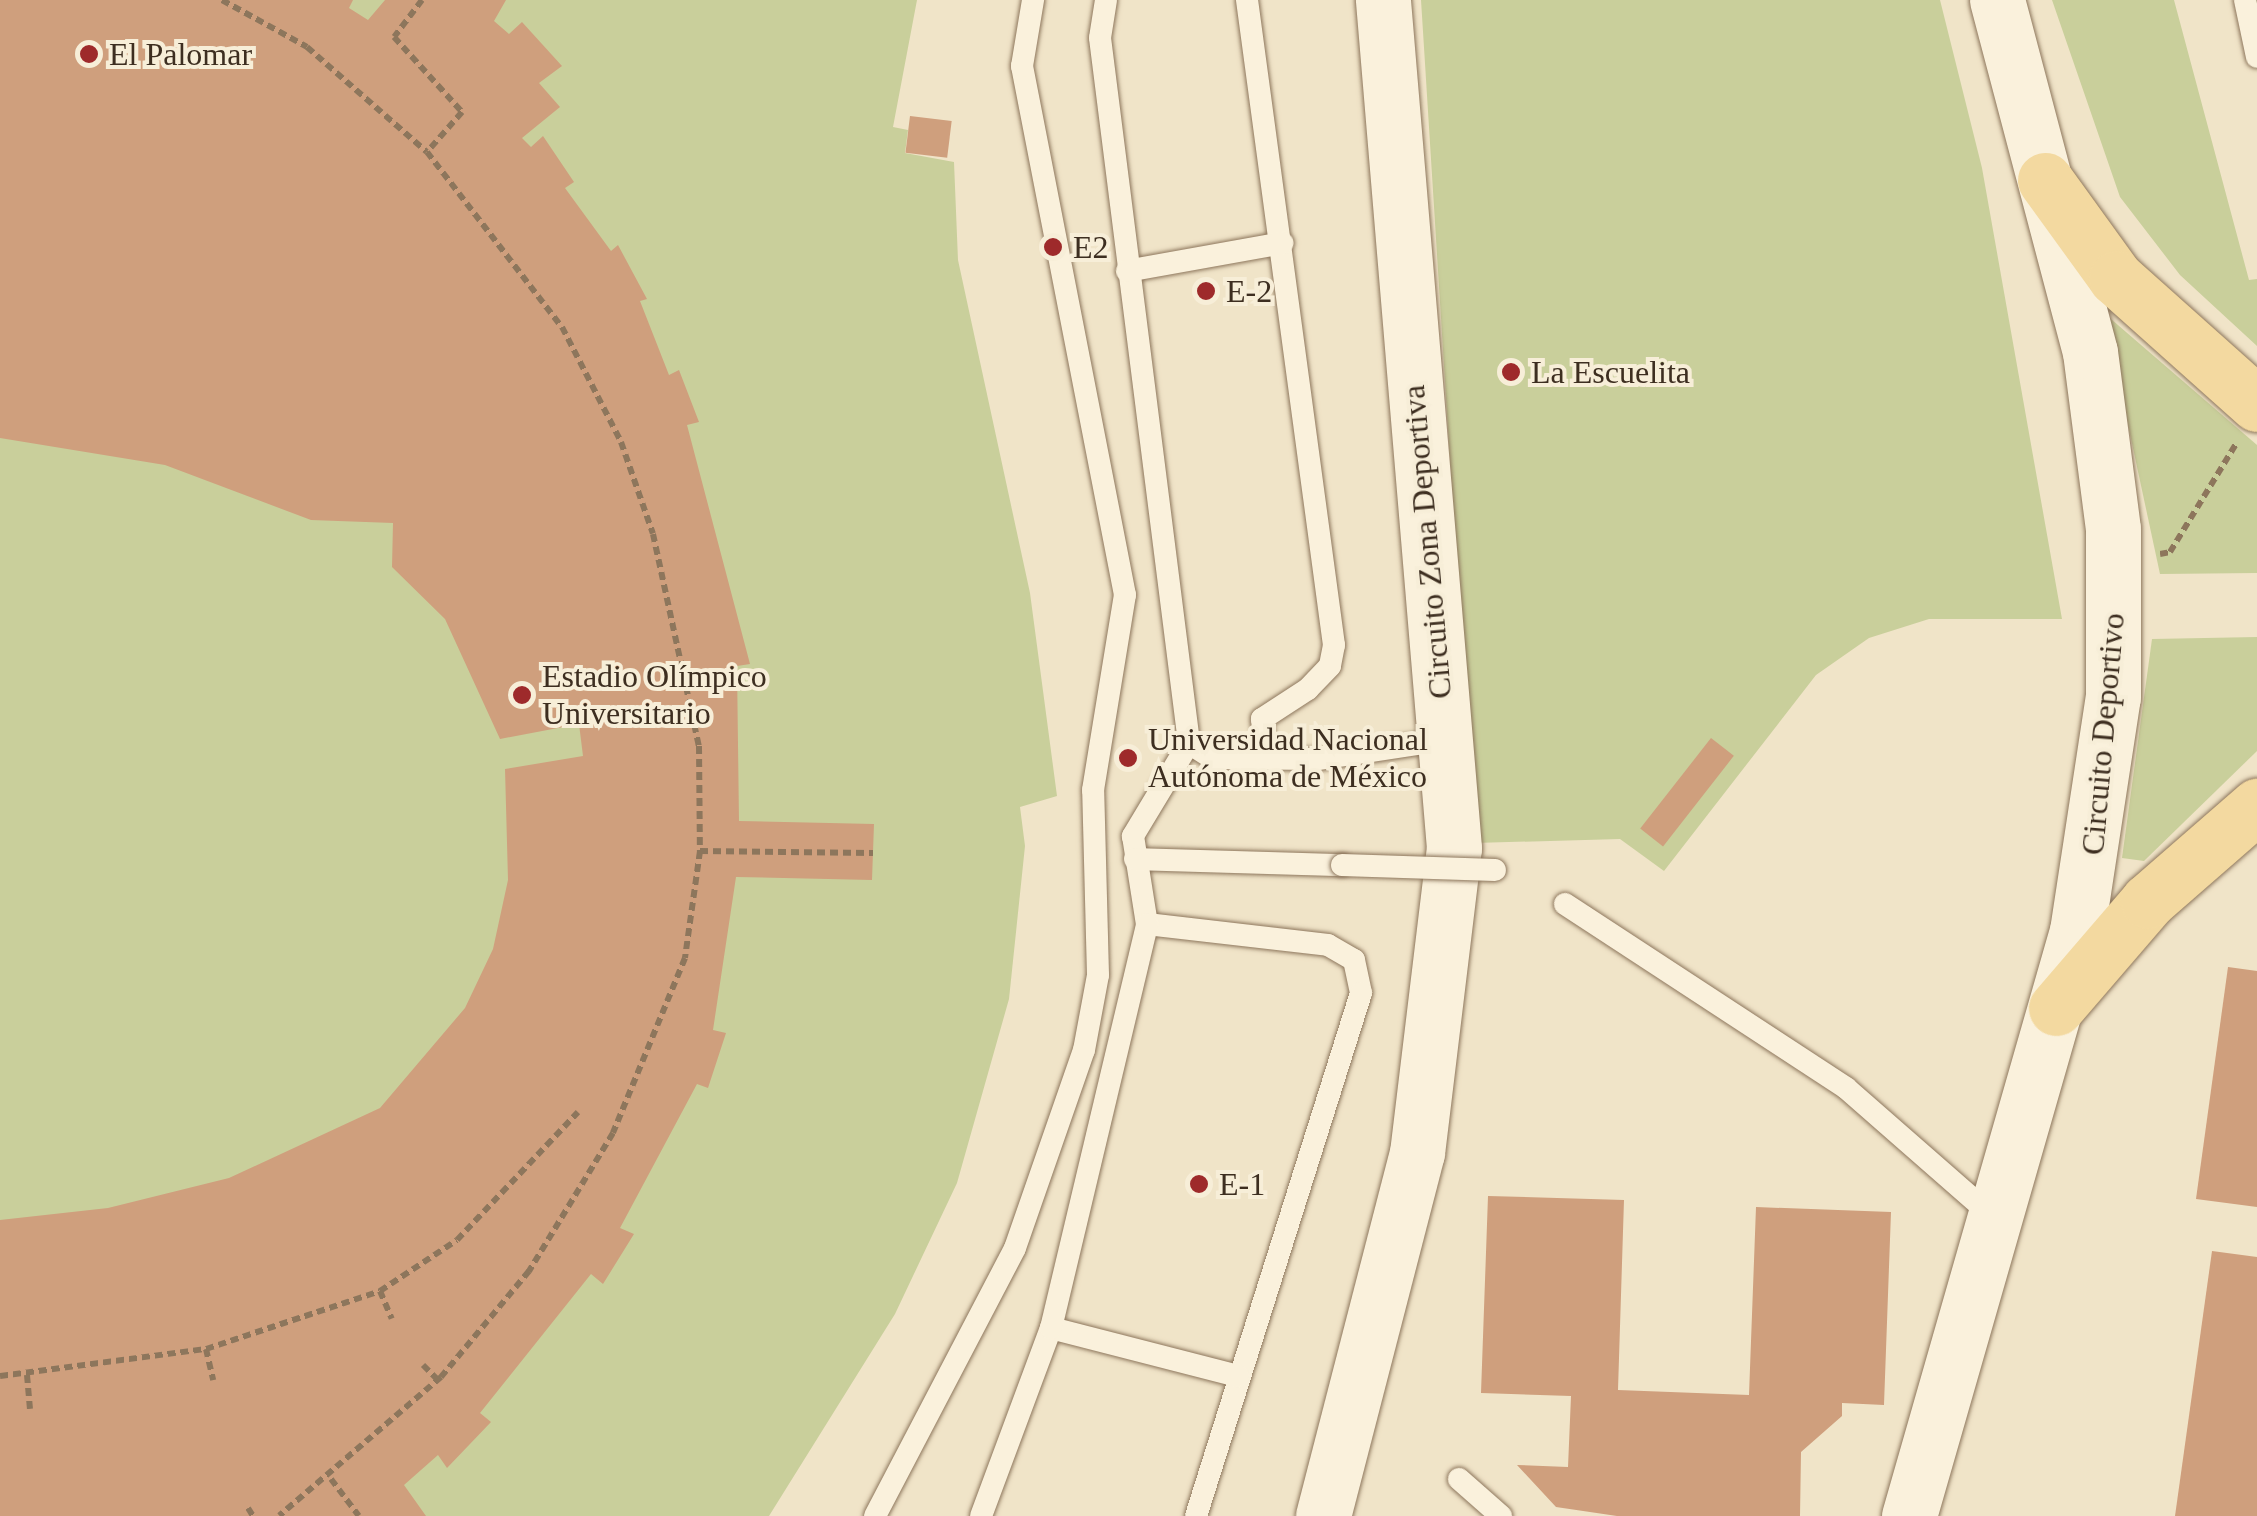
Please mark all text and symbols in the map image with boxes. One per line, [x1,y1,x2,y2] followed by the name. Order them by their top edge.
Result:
[109,35,252,73] place label: El Palomar
[78,43,100,65] marker: El Palomar
[1073,228,1109,266] place label: E2
[1042,236,1064,258] marker: E2
[1226,272,1272,310] place label: E-2
[1195,280,1217,302] marker: E-2
[1531,353,1690,391] place label: La Escuelita
[1500,361,1522,383] marker: La Escuelita
[1394,384,1460,700] street label: Circuito Zona Deportiva
[2073,611,2133,857] street label: Circuito Deportivo
[542,658,767,733] place label: Estadio Olímpico Universitario
[511,684,533,706] marker: Estadio Olímpico Universitario
[1148,721,1428,796] place label: Universidad Nacional Autónoma de México
[1117,747,1139,769] marker: Universidad Nacional Autónoma de México
[1219,1165,1265,1203] place label: E-1
[1188,1173,1210,1195] marker: E-1

